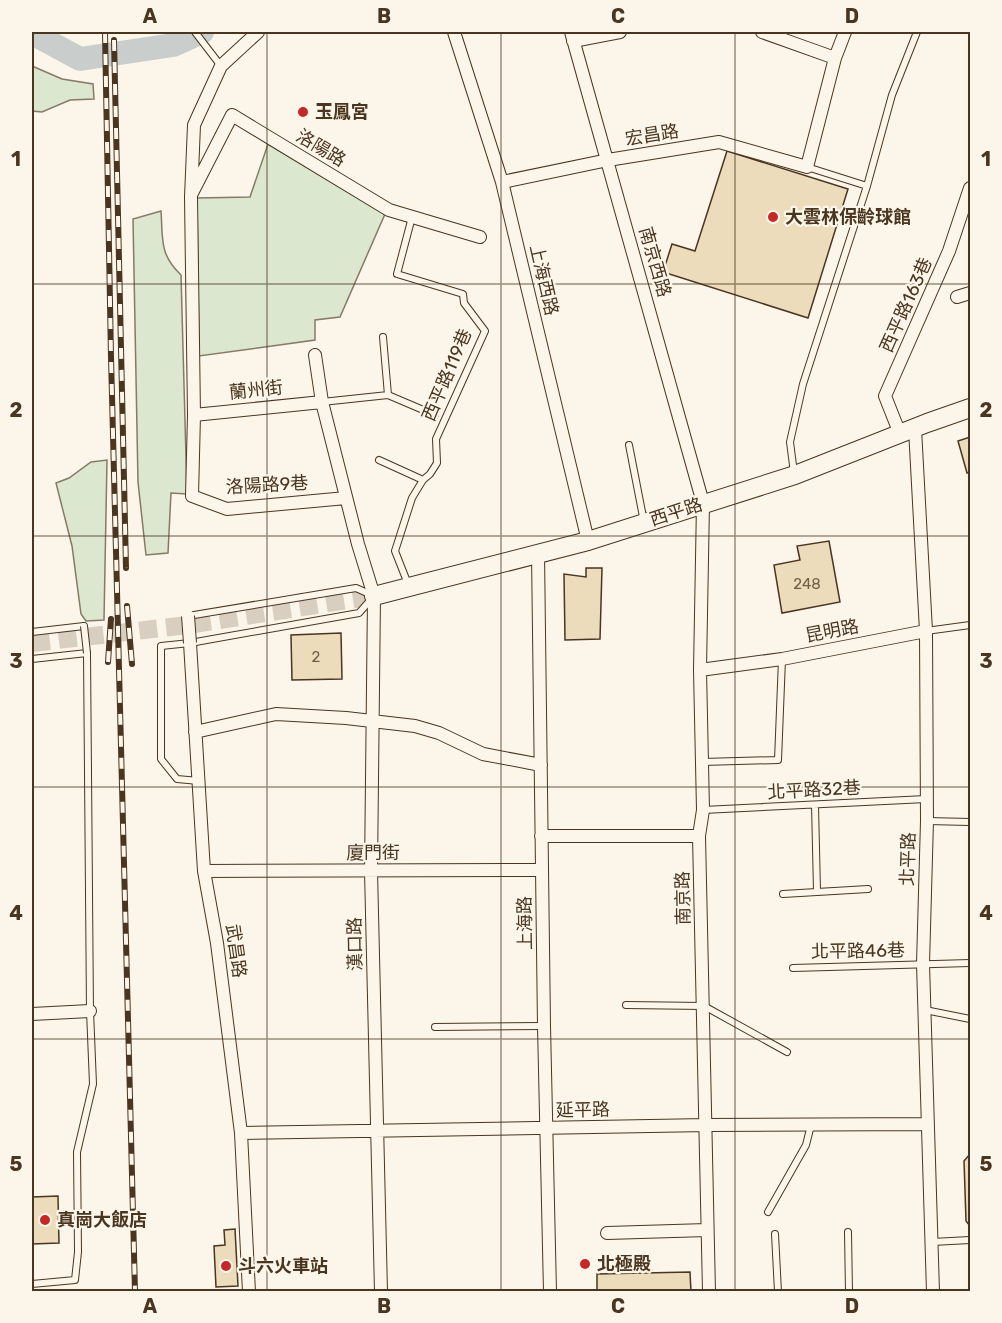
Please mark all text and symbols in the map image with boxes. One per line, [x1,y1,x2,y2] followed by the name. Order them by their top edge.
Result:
[143,4,158,28] text: A
[377,4,391,28] text: B
[611,4,625,28] text: C
[845,4,859,28] text: D
[315,101,369,123] place label: 玉鳳宮
[296,105,310,119] marker: 玉鳳宮
[624,120,680,150] street label: 宏昌路
[292,125,350,171] street label: 洛陽路
[11,147,21,171] text: 1
[981,147,991,171] text: 1
[785,206,911,228] place label: 大雲林保齡球館
[766,210,780,224] marker: 大雲林保齡球館
[635,224,675,300] street label: 南京西路
[525,242,563,318] street label: 上海西路
[875,254,937,356] street label: 西平路163巷
[418,326,476,424] street label: 西平路119巷
[228,376,284,404] street label: 蘭州街
[10,398,23,422] text: 2
[980,398,993,422] text: 2
[225,472,309,498] street label: 洛陽路9巷
[647,493,705,531] street label: 西平路
[793,575,821,593] house number: 248
[803,615,861,647] street label: 昆明路
[312,648,321,666] house number: 2
[9,649,23,673] text: 3
[979,649,993,673] text: 3
[767,777,861,803] street label: 北平路32巷
[896,832,920,886] street label: 北平路
[346,842,400,864] street label: 廈門街
[672,871,694,925] street label: 南京路
[514,896,536,950] street label: 上海路
[9,901,23,925] text: 4
[979,901,993,925] text: 4
[344,917,366,971] street label: 漢口路
[221,923,251,979] street label: 武昌路
[811,939,905,963] street label: 北平路46巷
[556,1099,610,1121] street label: 延平路
[10,1152,23,1176] text: 5
[980,1152,993,1176] text: 5
[57,1209,147,1231] place label: 真崗大飯店
[38,1213,52,1227] marker: 真崗大飯店
[597,1253,651,1275] place label: 北極殿
[238,1255,328,1277] place label: 斗六火車站
[578,1257,592,1271] marker: 北極殿
[219,1259,233,1273] marker: 斗六火車站
[143,1294,158,1318] text: A
[377,1294,391,1318] text: B
[611,1294,625,1318] text: C
[845,1294,859,1318] text: D

